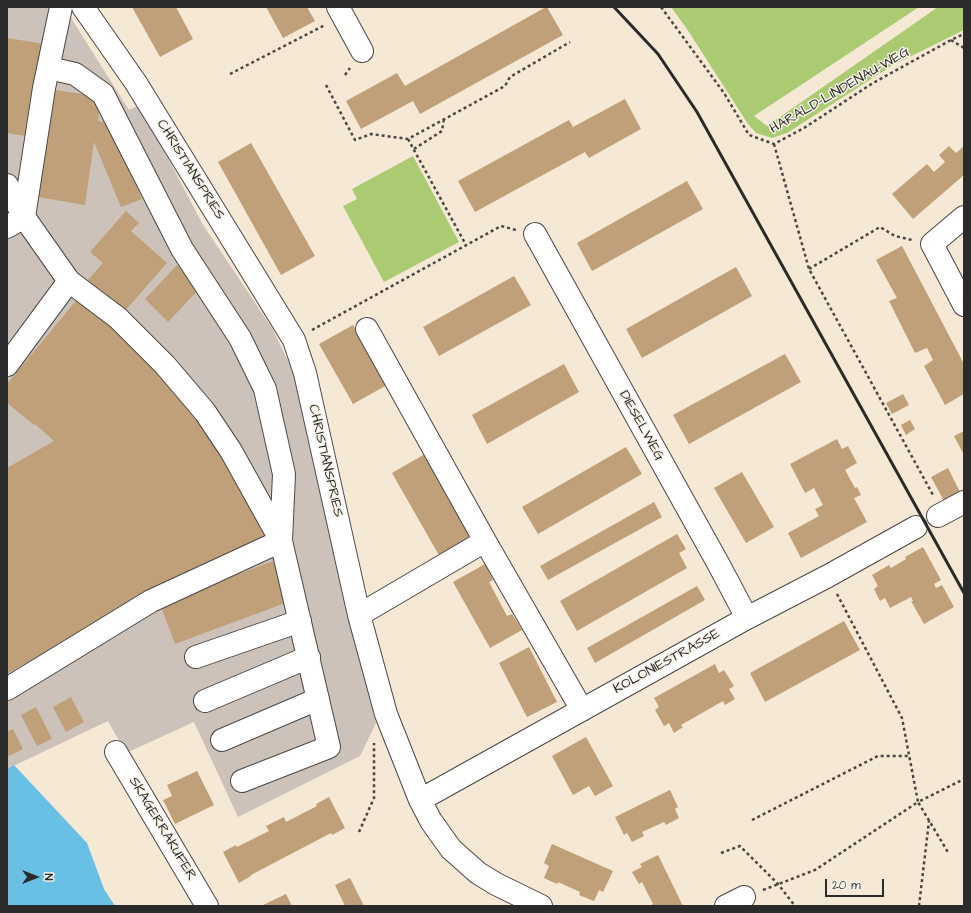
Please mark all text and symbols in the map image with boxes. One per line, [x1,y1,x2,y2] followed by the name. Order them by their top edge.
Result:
[767,44,913,138] street label: HARALD-LINDENAU-WEG
[152,117,228,223] street label: CHRISTIANSPRIES
[615,388,667,464] street label: DIESELWEG
[304,403,346,519] street label: CHRISTIANSPRIES
[611,626,723,698] street label: KOLONIESTRASSE
[125,774,199,884] street label: SKAGERRAKUFER
[16,857,56,897] north arrow
[827,871,886,897] scale bar
[41,874,56,880] text: N
[832,877,861,894] text: 20 m

